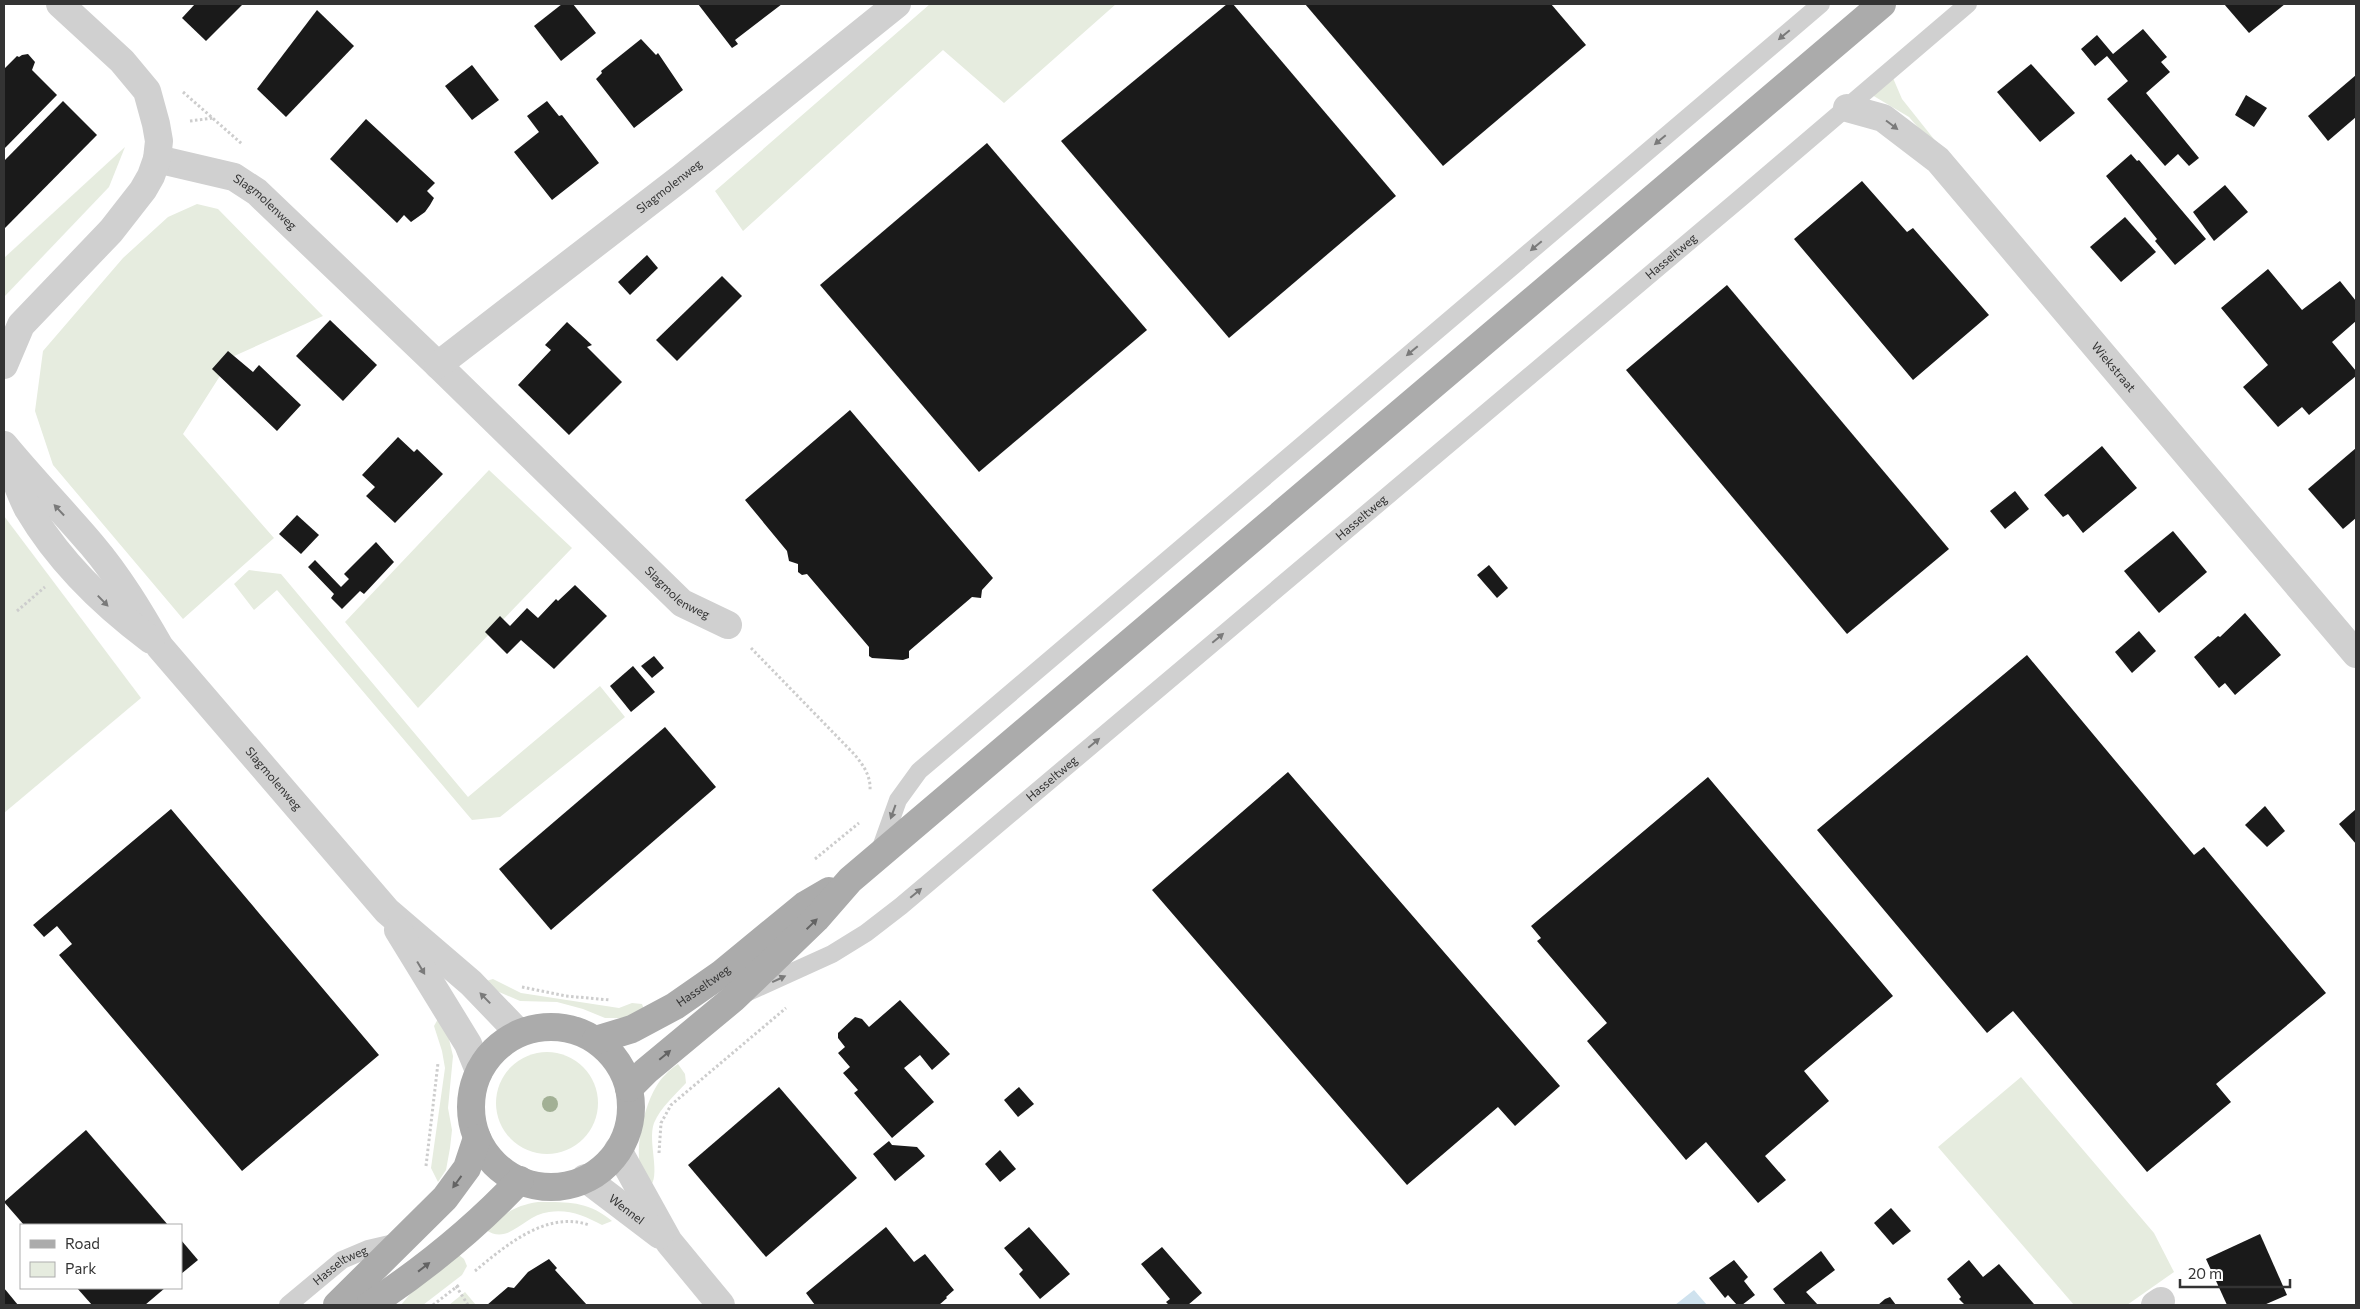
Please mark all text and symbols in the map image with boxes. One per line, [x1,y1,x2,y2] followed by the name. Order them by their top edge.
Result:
[1778,30,1791,41] one-way arrow
[1885,120,1899,130] one-way arrow
[1653,135,1666,146] one-way arrow
[633,156,704,216] street label: Slagmolenweg
[231,171,300,233] street label: Slagmolenweg
[1642,230,1699,281] street label: Hasseltweg
[1530,240,1543,251] one-way arrow
[2089,339,2139,394] street label: Wiekstraat
[1406,345,1419,356] one-way arrow
[1332,491,1390,542] street label: Hasseltweg
[53,504,65,516] one-way arrow
[643,563,713,621] street label: Slagmolenweg
[97,595,109,607] one-way arrow
[1211,633,1224,644] one-way arrow
[1087,738,1100,749] one-way arrow
[243,744,306,813] street label: Slagmolenweg
[1023,752,1080,804] street label: Hasseltweg
[889,804,897,819] one-way arrow
[909,888,922,899] one-way arrow
[805,918,817,930] one-way arrow
[673,961,733,1009] street label: Hasseltweg
[416,962,425,975] one-way arrow
[772,975,786,983] one-way arrow
[479,992,491,1004] one-way arrow
[658,1049,670,1061] one-way arrow
[452,1175,462,1189] one-way arrow
[606,1191,648,1227] street label: Wennel
[20,1224,182,1289] legend
[65,1234,100,1252] text: Road
[309,1242,370,1287] street label: Hasseltweg
[2180,1256,2290,1288] scale bar
[65,1259,96,1277] text: Park
[417,1262,430,1272] one-way arrow
[2188,1264,2222,1282] text: 20 m

